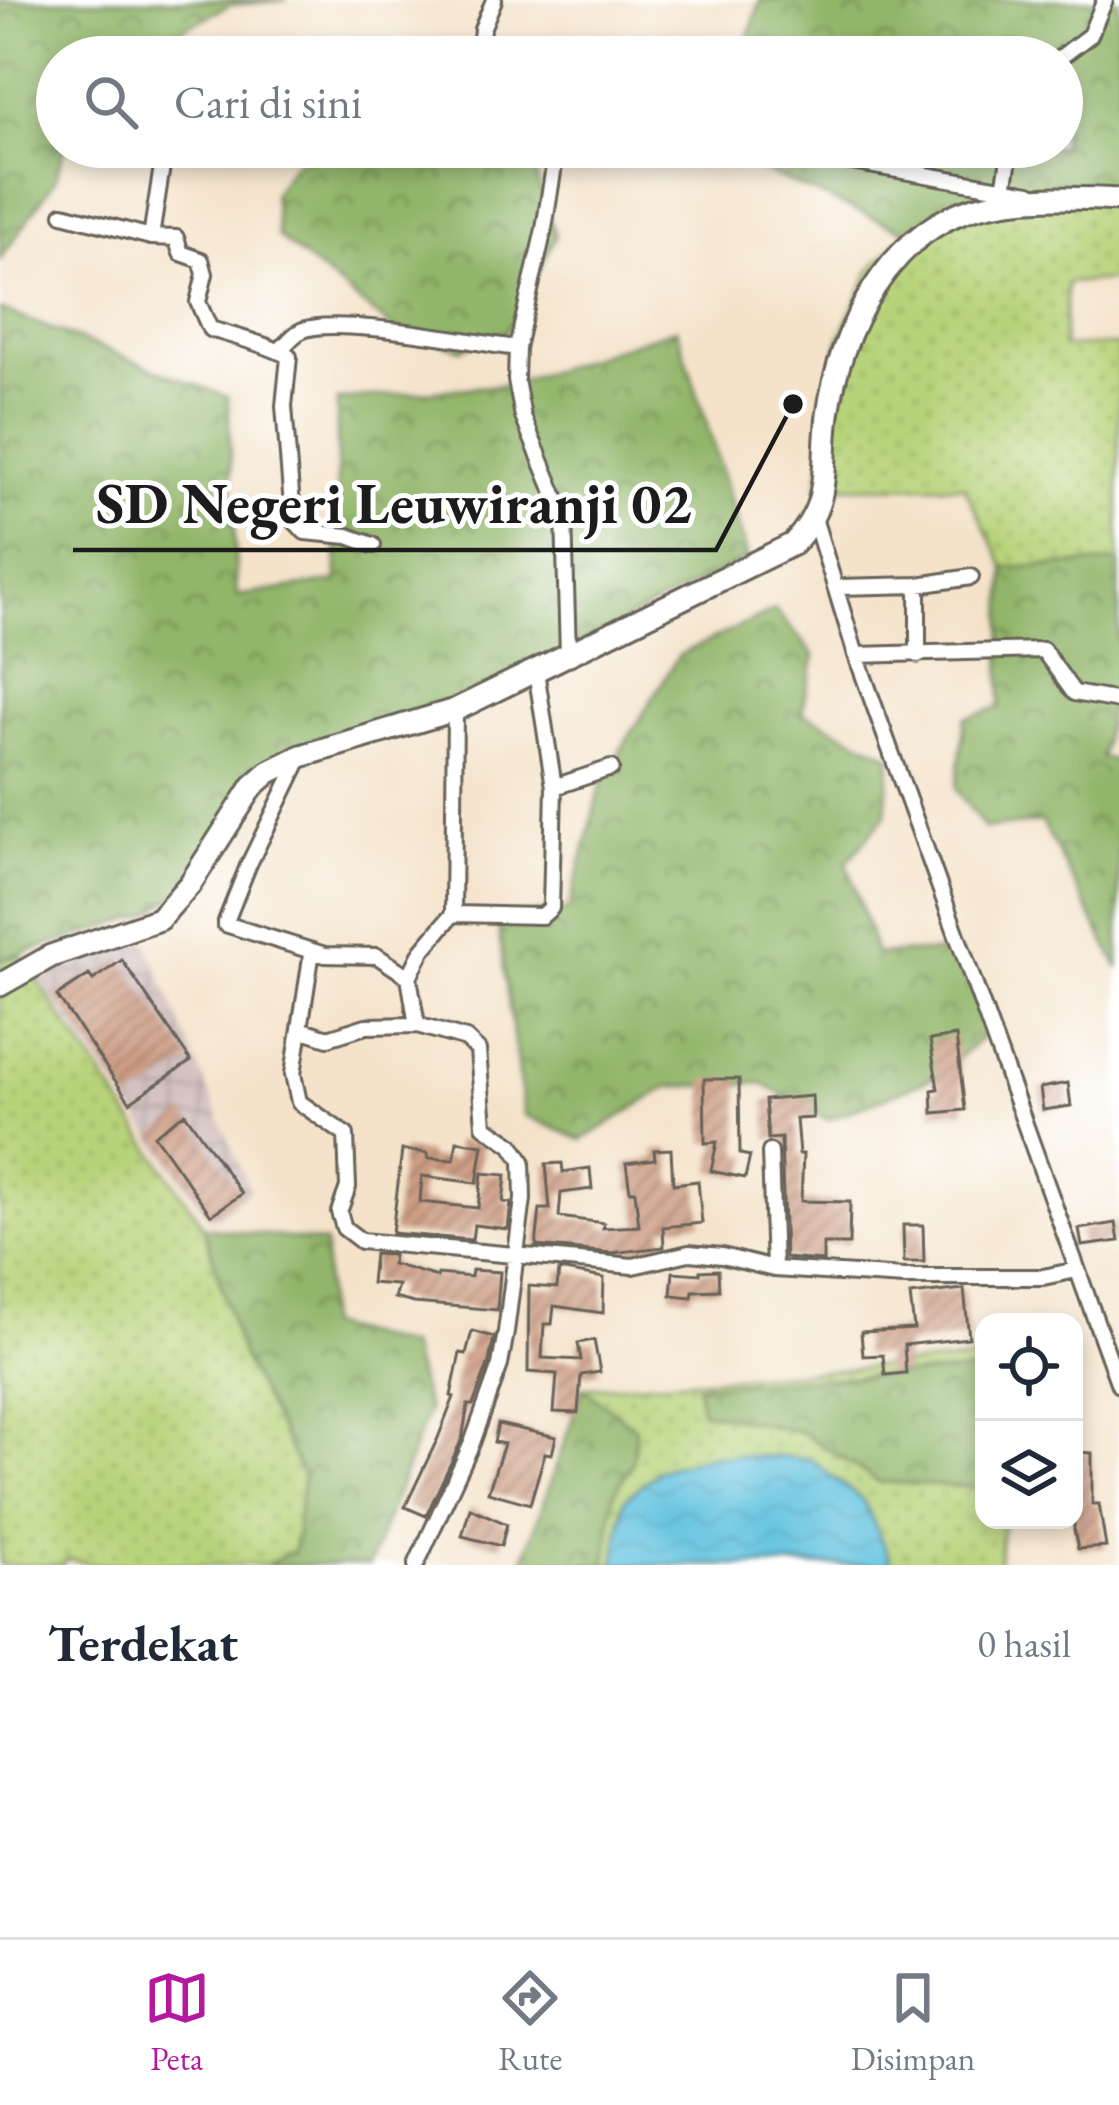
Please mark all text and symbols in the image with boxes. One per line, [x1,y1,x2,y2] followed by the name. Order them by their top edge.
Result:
[36,36,1083,168] search box
[78,69,144,135] icon: search
[174,73,362,131] text: Cari di sini
[73,457,716,550] callout: SD Negeri Leuwiranji 02
[96,466,692,540] text: SD Negeri Leuwiranji 02
[975,1313,1083,1529] map controls
[975,1313,1083,1421] button: locate
[975,1421,1083,1529] button: layers
[48,1610,238,1676] text: Terdekat
[977,1618,1071,1669] text: 0 hasil
[144,1965,210,2080] tab: Peta
[497,1965,563,2080] tab: Rute
[851,1965,975,2080] tab: Disimpan

